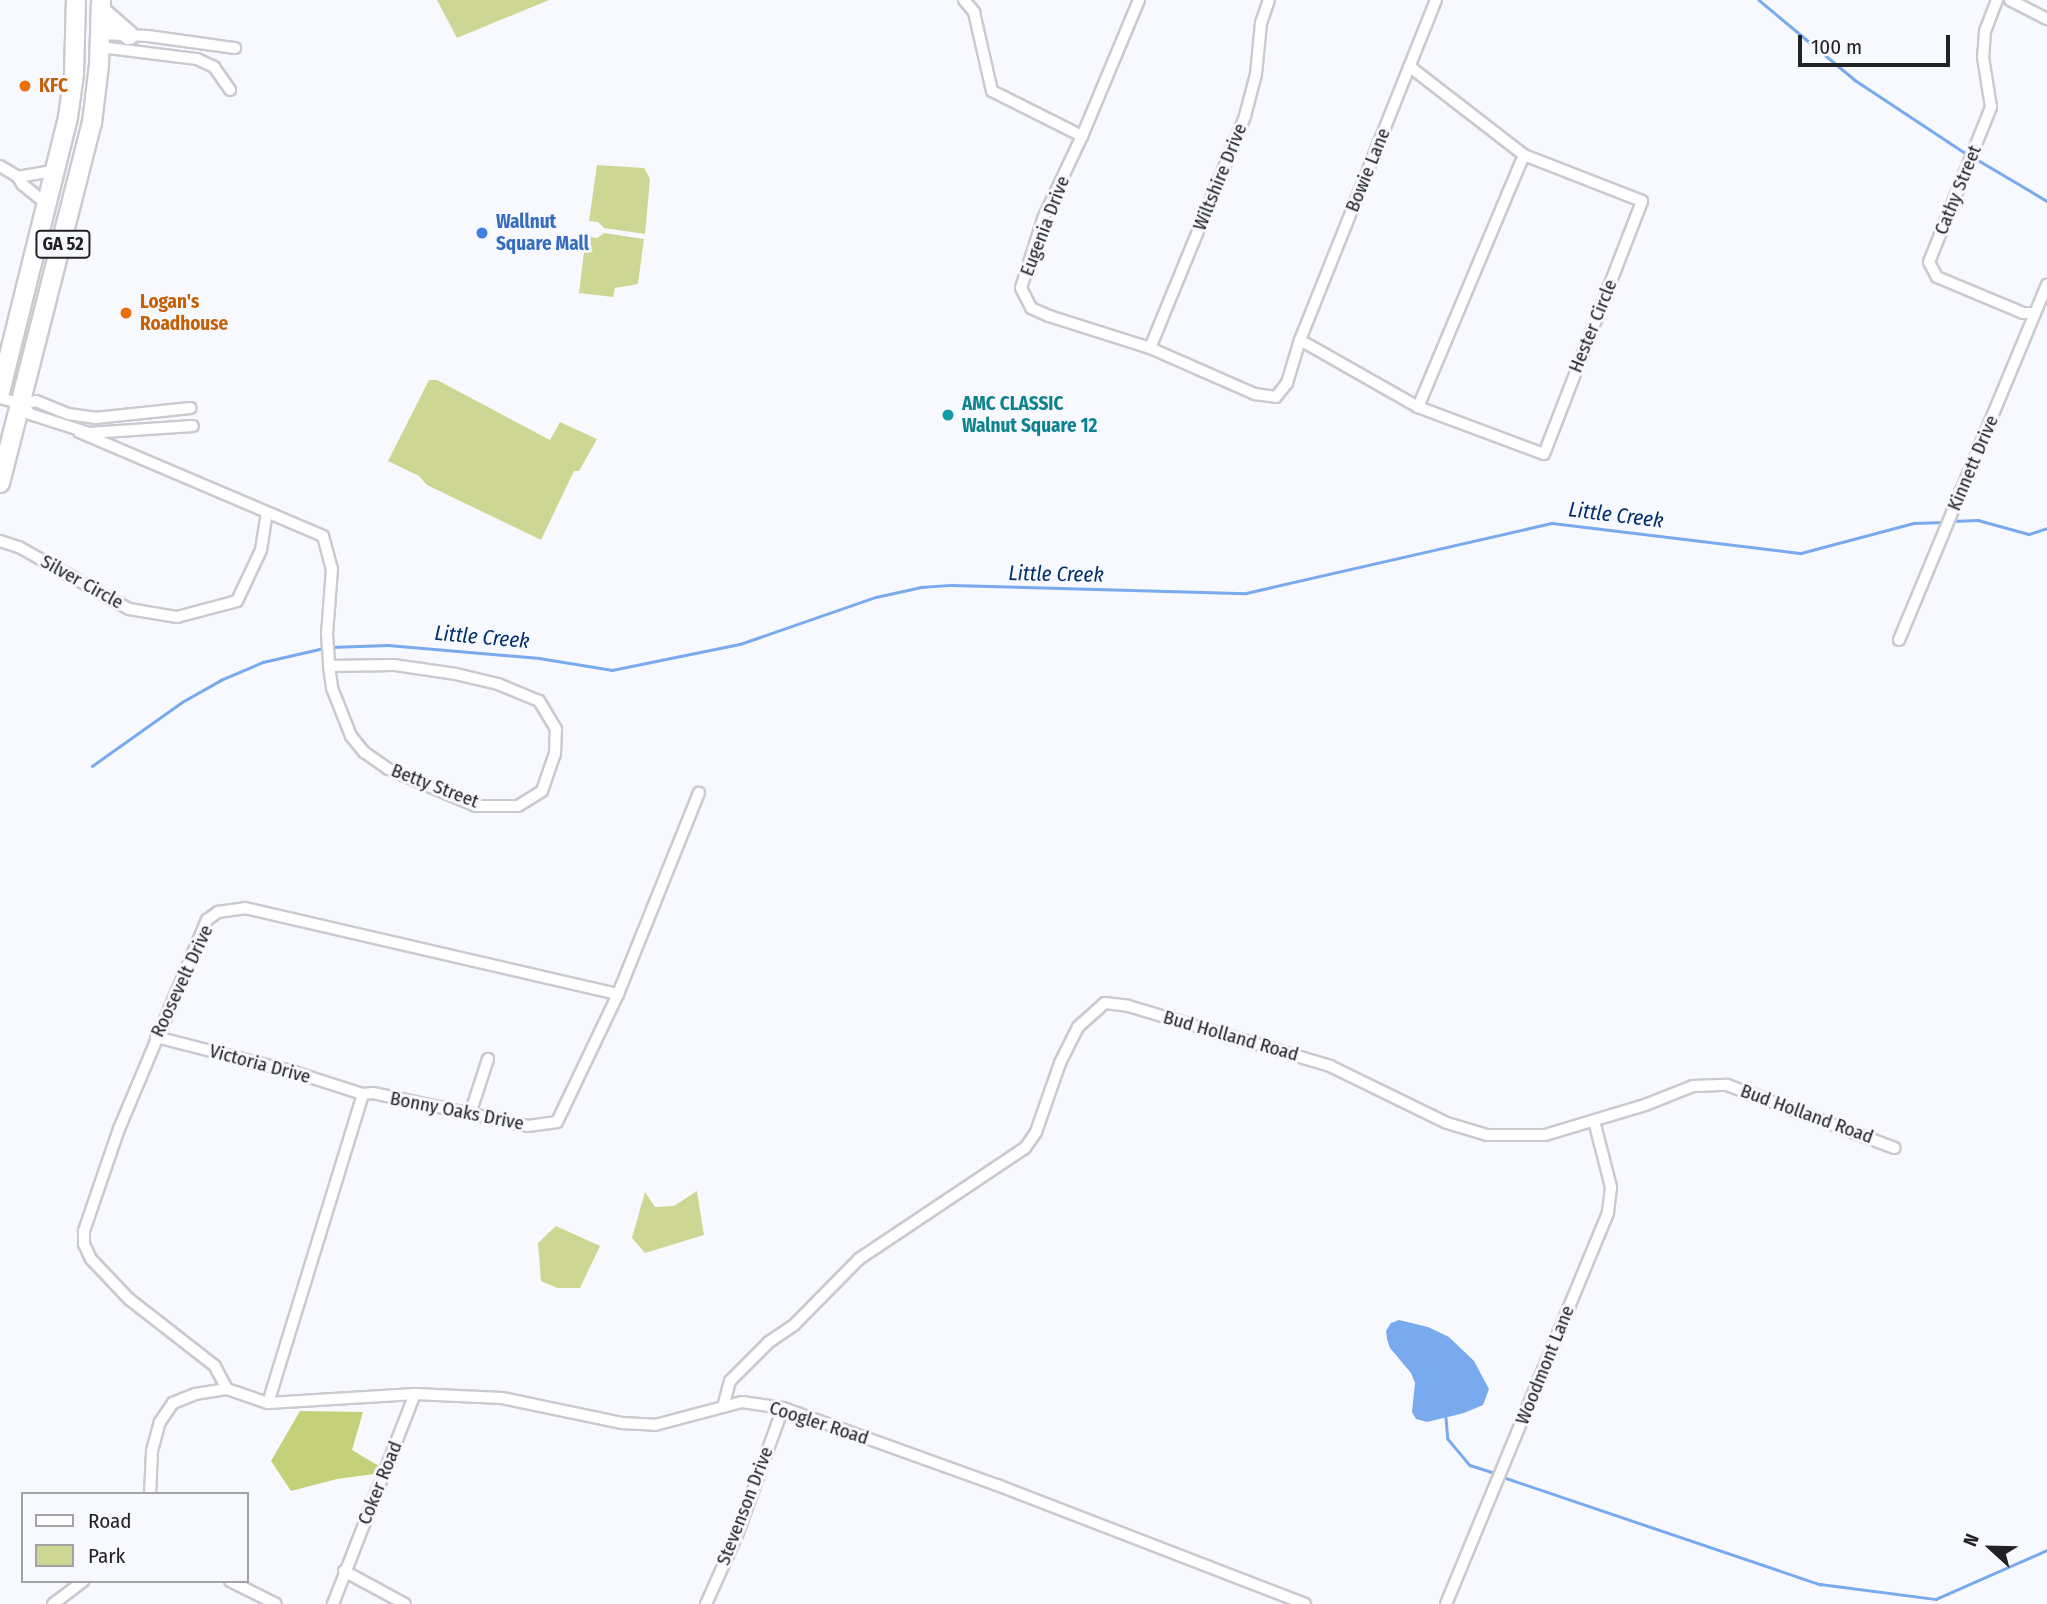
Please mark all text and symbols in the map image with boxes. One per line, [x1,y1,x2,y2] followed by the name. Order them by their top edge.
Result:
[1802,21,1954,65] scale bar
[1811,34,1862,60] text: 100 m
[39,75,68,97] place label: KFC
[17,78,33,94] marker: KFC
[1188,120,1252,234] street label: Wiltshire Drive
[1341,125,1395,215] street label: Bowie Lane
[1930,142,1986,238] street label: Cathy Street
[1015,173,1075,279] street label: Eugenia Drive
[496,211,589,255] place label: Wallnut Square Mall
[474,225,490,241] marker: Wallnut Square Mall
[35,230,91,258] road number: GA 52
[1564,276,1622,376] street label: Hester Circle
[140,291,228,335] place label: Logan's Roadhouse
[118,305,134,321] marker: Logan's Roadhouse
[962,393,1097,437] place label: AMC CLASSIC Walnut Square 12
[940,407,956,423] marker: AMC CLASSIC Walnut Square 12
[1943,412,2003,514] street label: Kinnett Drive
[1567,497,1665,533] water label: Little Creek
[37,550,127,614] street label: Silver Circle
[1008,561,1104,587] water label: Little Creek
[433,620,531,654] water label: Little Creek
[388,759,482,813] street label: Betty Street
[146,921,218,1041] street label: Roosevelt Drive
[1161,1006,1301,1066] street label: Bud Holland Road
[207,1040,313,1088] street label: Victoria Drive
[1737,1079,1877,1149] street label: Bud Holland Road
[388,1087,526,1135] street label: Bonny Oaks Drive
[1511,1302,1579,1428] street label: Woodmont Lane
[767,1396,871,1450] street label: Coogler Road
[353,1438,407,1528] street label: Coker Road
[712,1443,778,1569] street label: Stevenson Drive
[21,1492,248,1583] legend
[88,1508,132,1534] text: Road
[1956,1513,2026,1583] north arrow
[1958,1530,1984,1550] text: N
[88,1543,125,1569] text: Park

